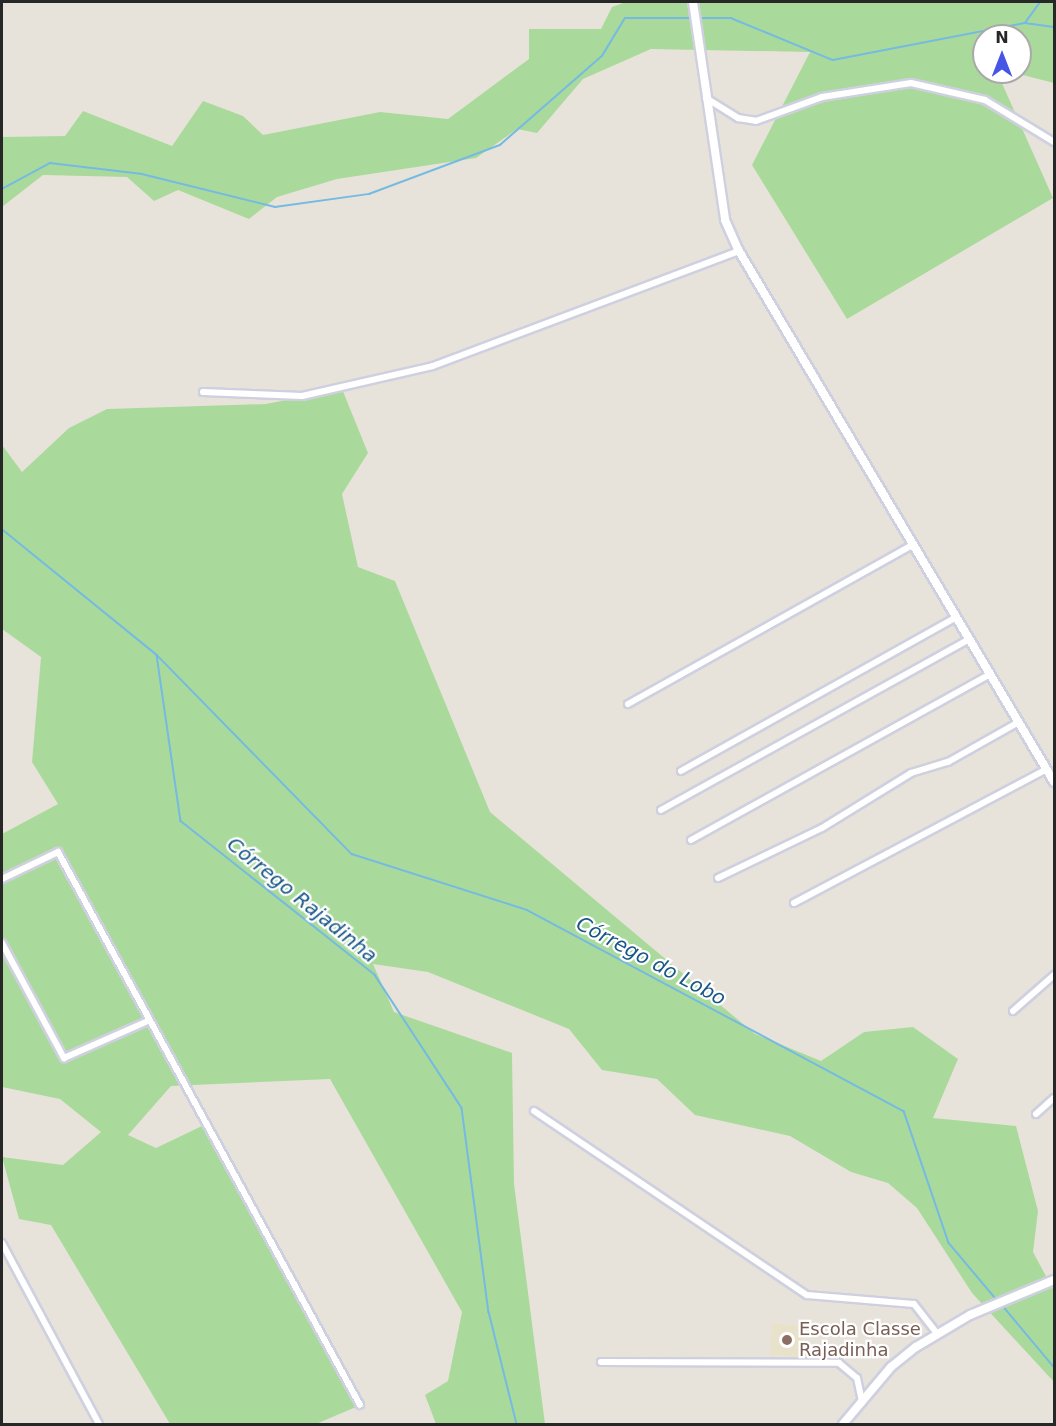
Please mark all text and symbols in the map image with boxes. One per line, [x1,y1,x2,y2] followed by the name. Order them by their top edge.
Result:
[972,24,1032,84] north arrow
[995,28,1009,47] text: N
[222,832,382,968] water label: Córrego Rajadinha
[572,911,730,1011] water label: Córrego do Lobo
[799,1319,921,1362] place label: Escola Classe Rajadinha
[780,1333,794,1347] marker: Escola Classe Rajadinha

